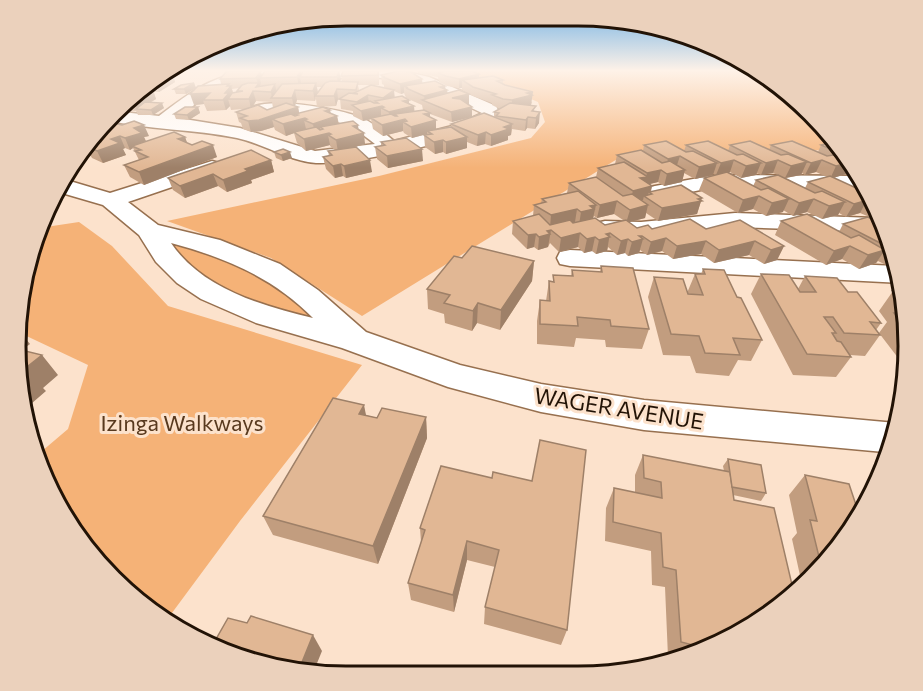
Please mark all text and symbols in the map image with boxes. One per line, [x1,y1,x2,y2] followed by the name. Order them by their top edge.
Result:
[532,381,706,435] street label: WAGER AVENUE
[100,409,264,436] park label: Izinga Walkways

